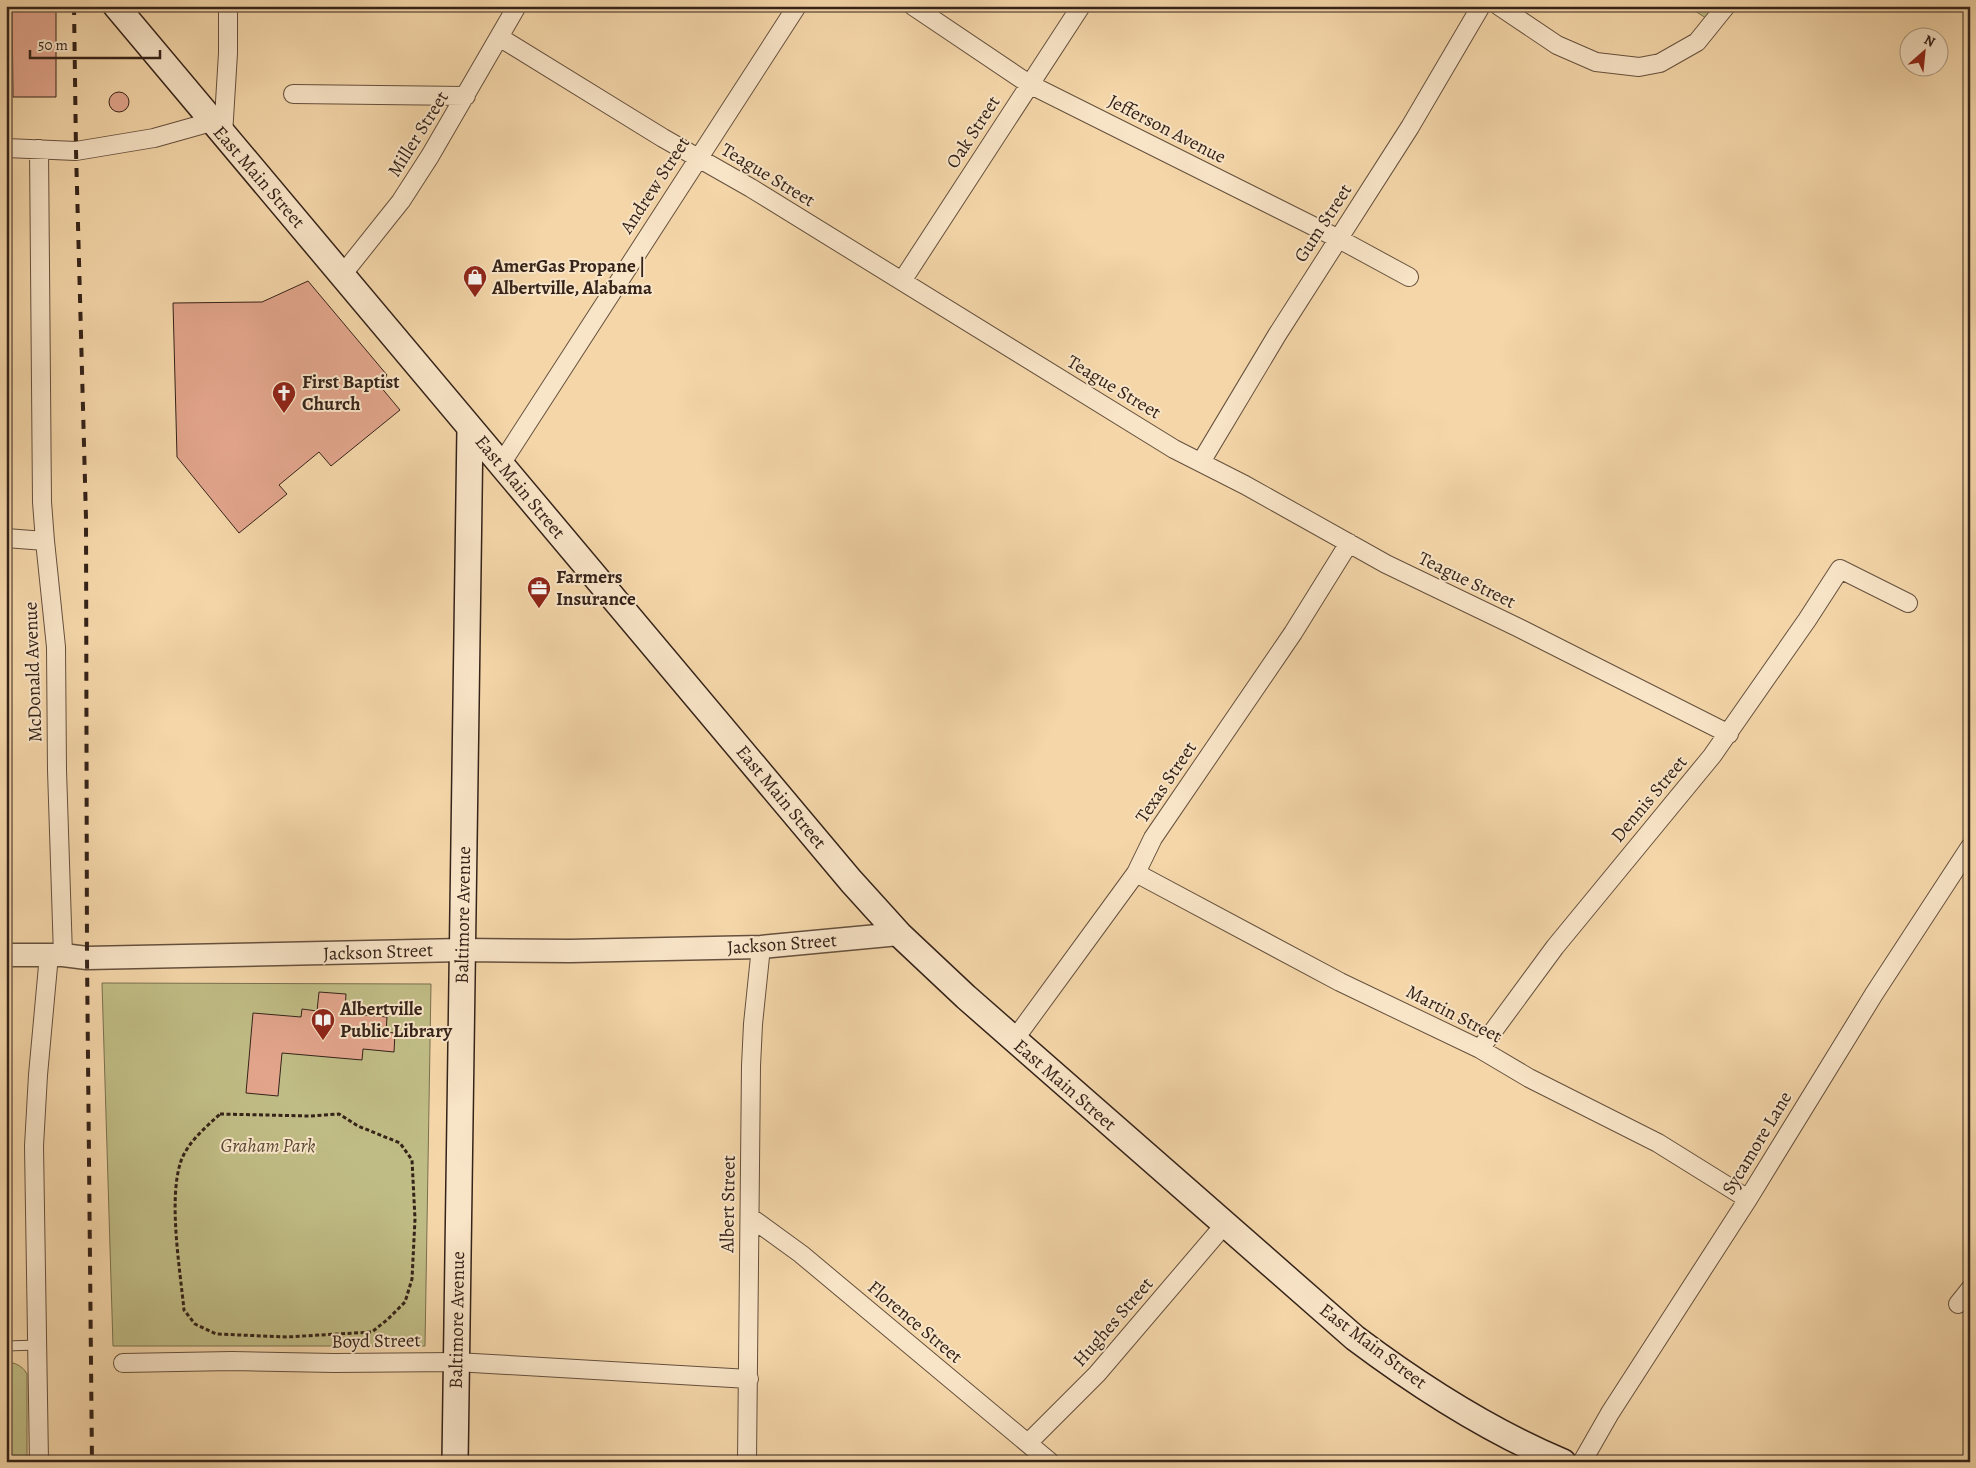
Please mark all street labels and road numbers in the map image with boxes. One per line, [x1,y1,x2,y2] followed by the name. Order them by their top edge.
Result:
[381,86,455,182] street label: Miller Street
[1104,88,1230,170] street label: Jefferson Avenue
[940,91,1006,173] street label: Oak Street
[207,120,311,234] street label: East Main Street
[613,131,696,239] street label: Andrew Street
[716,137,820,213] street label: Teague Street
[1288,179,1358,267] street label: Gum Street
[1062,349,1166,425] street label: Teague Street
[469,429,571,545] street label: East Main Street
[1414,545,1520,615] street label: Teague Street
[18,601,48,743] street label: McDonald Avenue
[1129,736,1203,828] street label: Texas Street
[730,739,832,855] street label: East Main Street
[1605,750,1693,848] street label: Dennis Street
[449,846,477,984] street label: Baltimore Avenue
[726,927,838,961] street label: Jackson Street
[323,937,433,967] street label: Jackson Street
[1402,979,1506,1049] street label: Martin Street
[1008,1033,1122,1137] street label: East Main Street
[1716,1086,1798,1200] street label: Sycamore Lane
[714,1155,742,1254] street label: Albert Street
[443,1251,471,1389] street label: Baltimore Avenue
[1067,1272,1159,1372] street label: Hughes Street
[862,1275,968,1369] street label: Florence Street
[1314,1297,1432,1395] street label: East Main Street
[331,1327,421,1355] street label: Boyd Street

